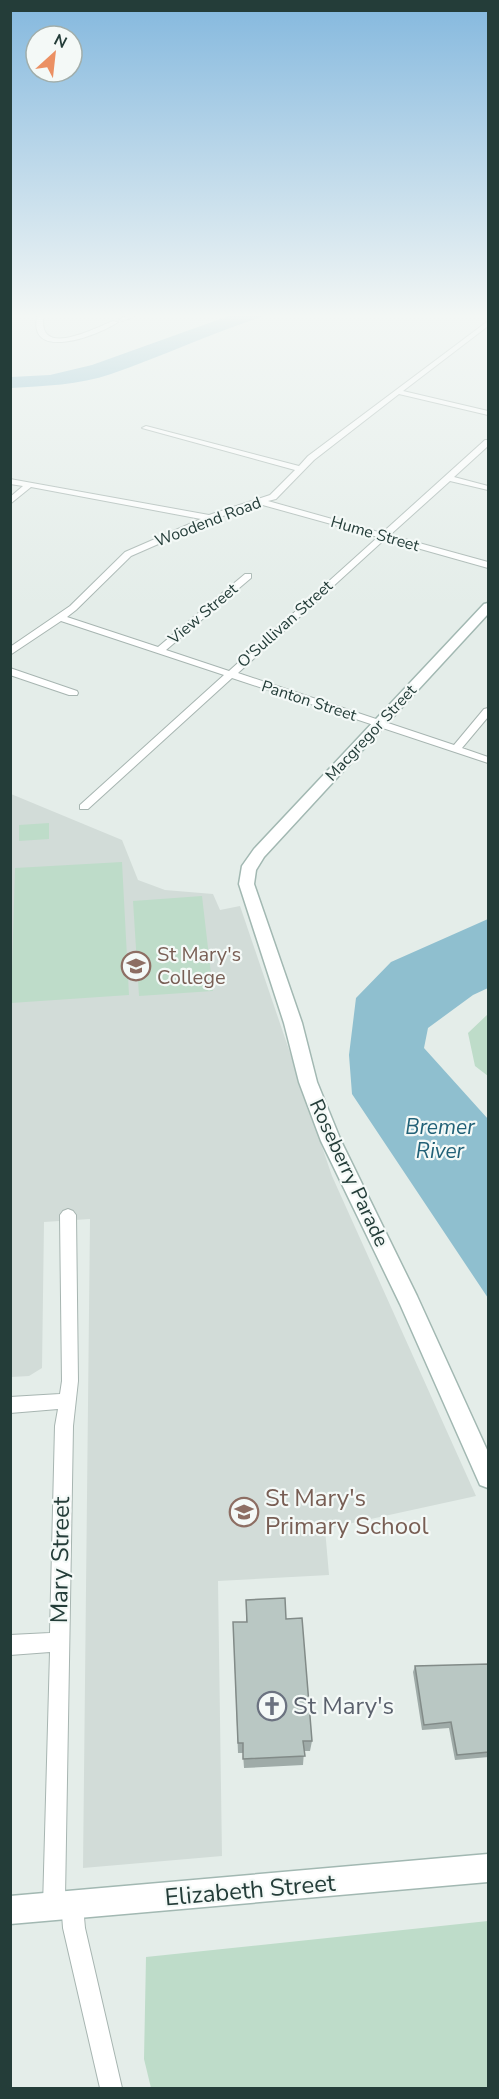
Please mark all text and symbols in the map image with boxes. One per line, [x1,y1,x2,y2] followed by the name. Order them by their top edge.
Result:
[24,24,84,84] north arrow
[50,29,71,54] text: N
[152,492,264,552] street label: Woodend Road
[328,511,422,557] street label: Hume Street
[233,575,338,673] street label: O'Sullivan Street
[163,578,243,650] street label: View Street
[259,675,360,727] street label: Panton Street
[320,680,422,786] street label: Macgregor Street
[157,941,241,991] place label: St Mary's College
[120,950,152,982] school or university icon: St Mary's College
[303,1095,395,1251] street label: Roseberry Parade
[405,1113,475,1165] water label: Bremer River
[265,1482,429,1542] place label: St Mary's Primary School
[43,1496,77,1624] street label: Mary Street
[228,1496,260,1528] school or university icon: St Mary's Primary School
[256,1690,288,1722] church icon: St Mary's
[293,1690,394,1722] place label: St Mary's
[164,1867,337,1913] street label: Elizabeth Street

